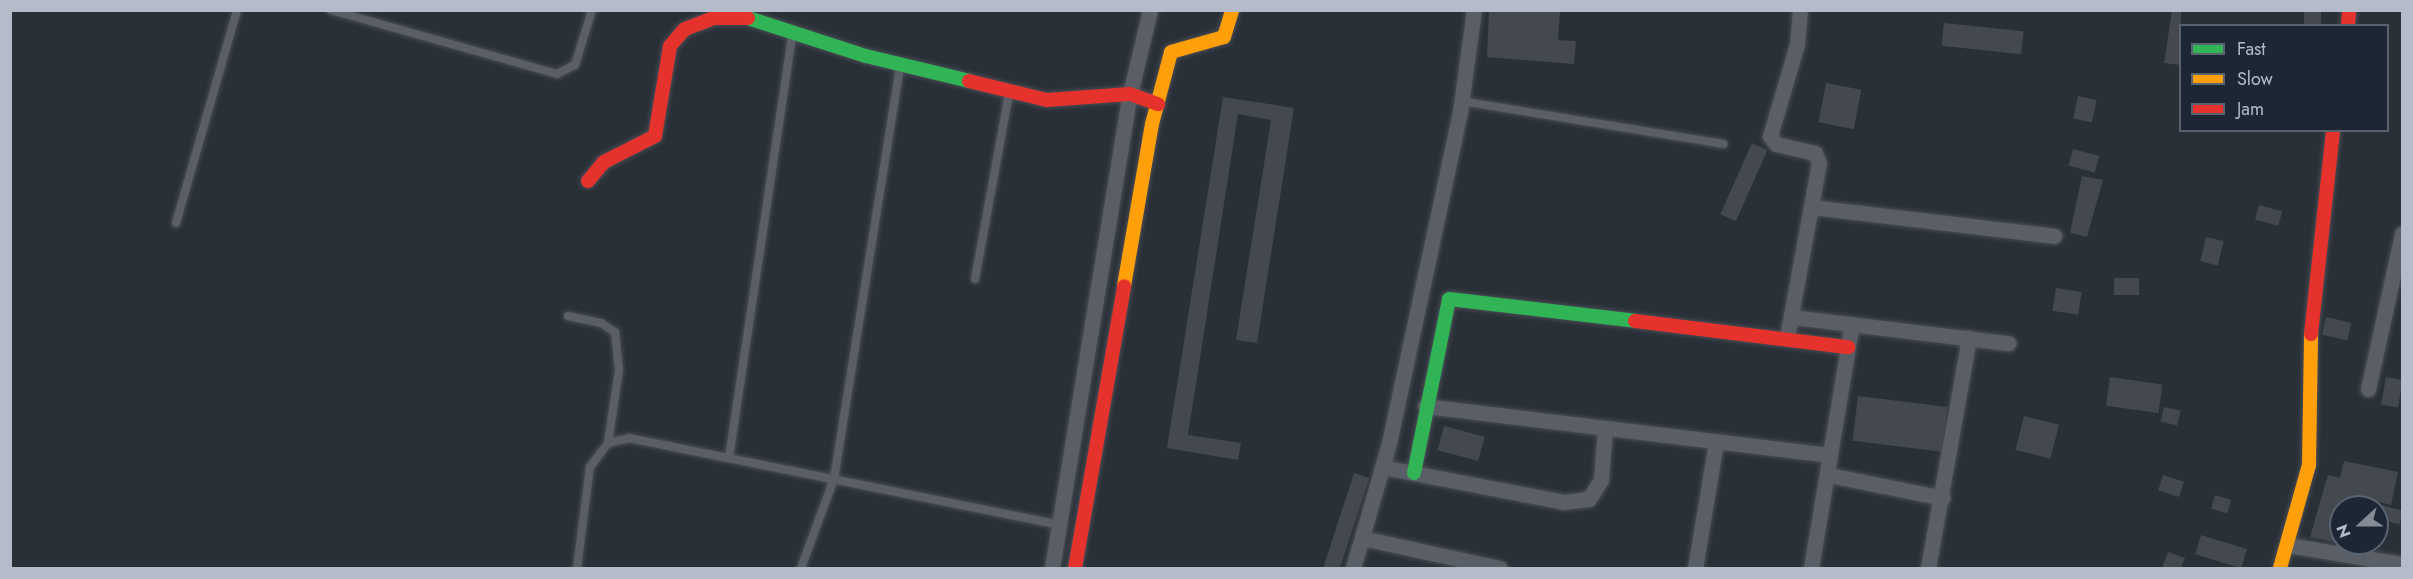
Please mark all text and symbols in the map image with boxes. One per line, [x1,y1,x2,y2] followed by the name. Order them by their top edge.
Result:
[2179,24,2389,132] legend
[2237,36,2266,62] text: Fast
[2237,66,2273,92] text: Slow
[2237,96,2264,122] text: Jam
[2329,495,2389,555] north arrow
[2331,521,2357,541] text: N

